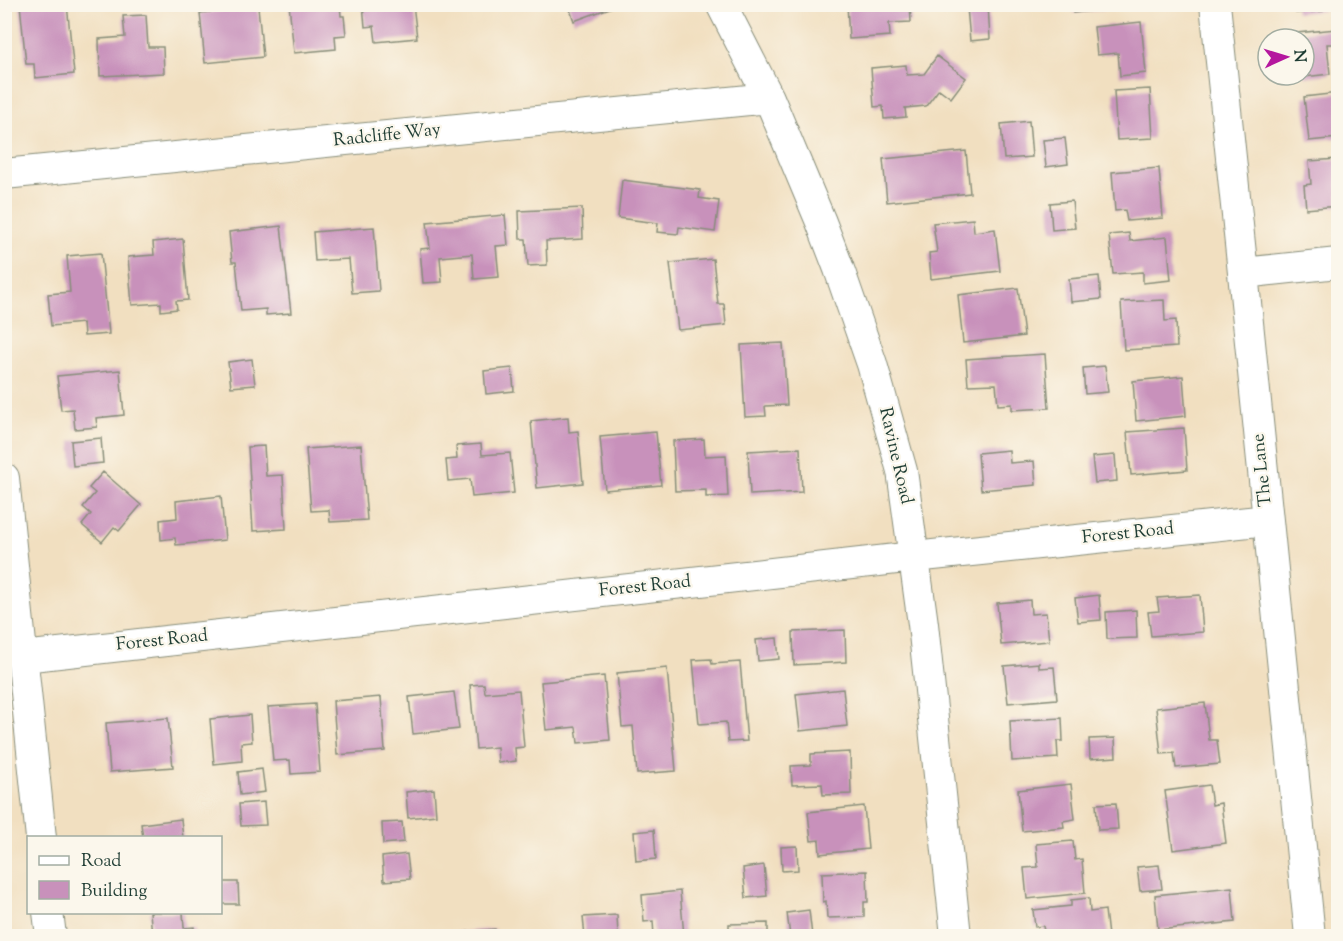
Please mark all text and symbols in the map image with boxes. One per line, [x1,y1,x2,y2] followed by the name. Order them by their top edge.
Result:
[1256,27,1316,87] north arrow
[1287,49,1310,64] text: N
[332,117,442,155] street label: Radcliffe Way
[871,405,919,507] street label: Ravine Road
[1246,432,1280,508] street label: The Lane
[1081,516,1175,552] street label: Forest Road
[598,569,692,605] street label: Forest Road
[115,623,209,659] street label: Forest Road
[27,836,222,914] legend
[81,849,121,875] text: Road
[81,879,147,905] text: Building

